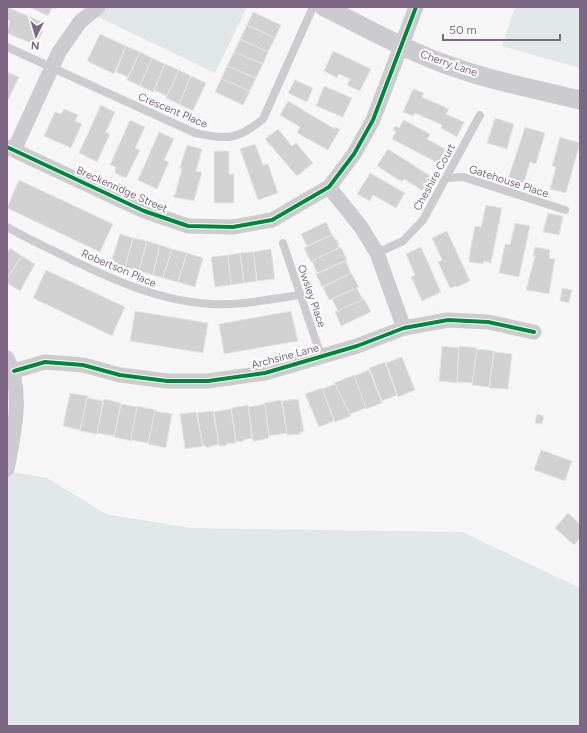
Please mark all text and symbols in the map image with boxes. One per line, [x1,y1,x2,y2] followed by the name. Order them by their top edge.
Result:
[16,16,56,56] north arrow
[443,16,560,42] scale bar
[449,23,477,37] text: 50 m
[30,39,40,52] text: N
[419,48,479,79] street label: Cherry Lane
[136,90,209,131] street label: Crescent Place
[411,141,458,213] street label: Cheshire Court
[467,162,550,200] street label: Gatehouse Place
[74,163,169,215] street label: Breckenridge Street
[79,247,158,290] street label: Robertson Place
[295,263,328,329] street label: Owsley Place
[250,341,320,372] street label: Archsine Lane

